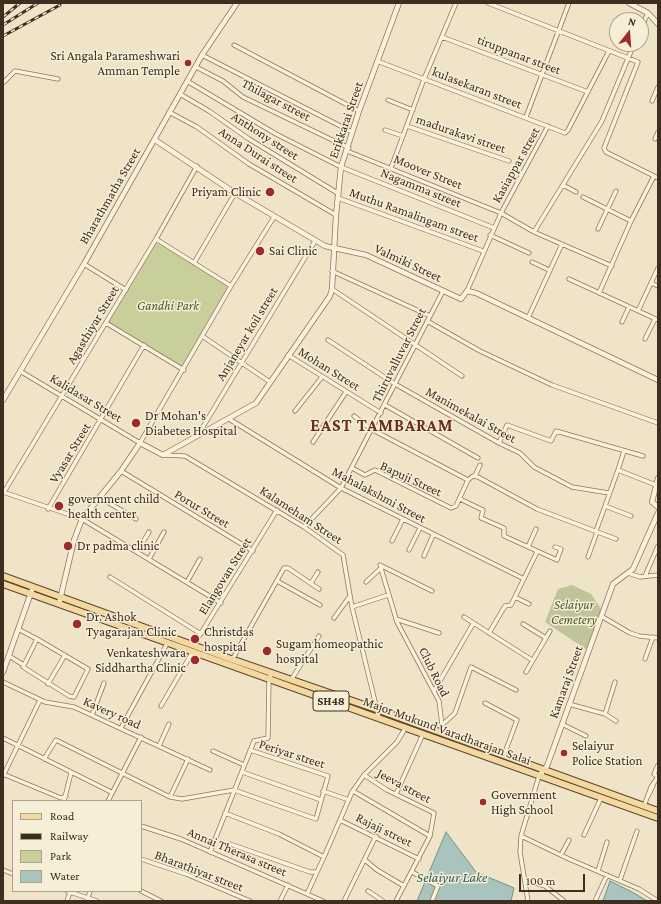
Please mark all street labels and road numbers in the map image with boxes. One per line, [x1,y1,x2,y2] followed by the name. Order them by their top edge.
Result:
[475,32,563,78] street label: tiruppanar street
[430,64,524,112] street label: kulasekaran street
[239,75,313,125] street label: Thilagar street
[326,80,366,160] street label: Erikkarai Street
[228,108,302,164] street label: Anthony street
[414,111,508,157] street label: madurakavi street
[216,124,300,186] street label: Anna Durai street
[489,124,543,206] street label: Kasiappar street
[76,145,144,247] street label: Bharathmatha Street
[391,151,465,193] street label: Moover Street
[378,165,464,211] street label: Nagamma street
[347,184,481,246] street label: Muthu Ramalingam street
[372,241,444,285] street label: Valmiki Street
[63,283,123,367] street label: Agasthiyar Street
[213,284,281,384] street label: Anjaneyar koil street
[368,305,430,405] street label: Thiruvalluvar Street
[295,344,363,394] street label: Mohan Street
[47,370,125,426] street label: Kalidasar Street
[423,384,519,446] street label: Manimekalai Street
[46,420,94,486] street label: Vyasar Street
[378,458,444,500] street label: Bapuji Street
[329,464,429,526] street label: Mahalakshmi Street
[257,483,345,547] street label: Kalameham Street
[172,486,232,532] street label: Porur Street
[195,535,255,617] street label: Elangovan Street
[546,644,586,720] street label: Kamaraj Street
[415,645,453,699] street label: Club Road
[313,691,349,711] road number: SH48
[81,693,143,733] street label: Kavery road
[361,693,533,769] street label: Major Mukund Varadharajan Salai
[257,736,327,772] street label: Periyar street
[374,765,434,807] street label: Jeeva street
[353,810,415,850] street label: Rajaji street
[185,824,289,880] street label: Annai Therasa street
[152,847,246,895] street label: Bharathiyar street

